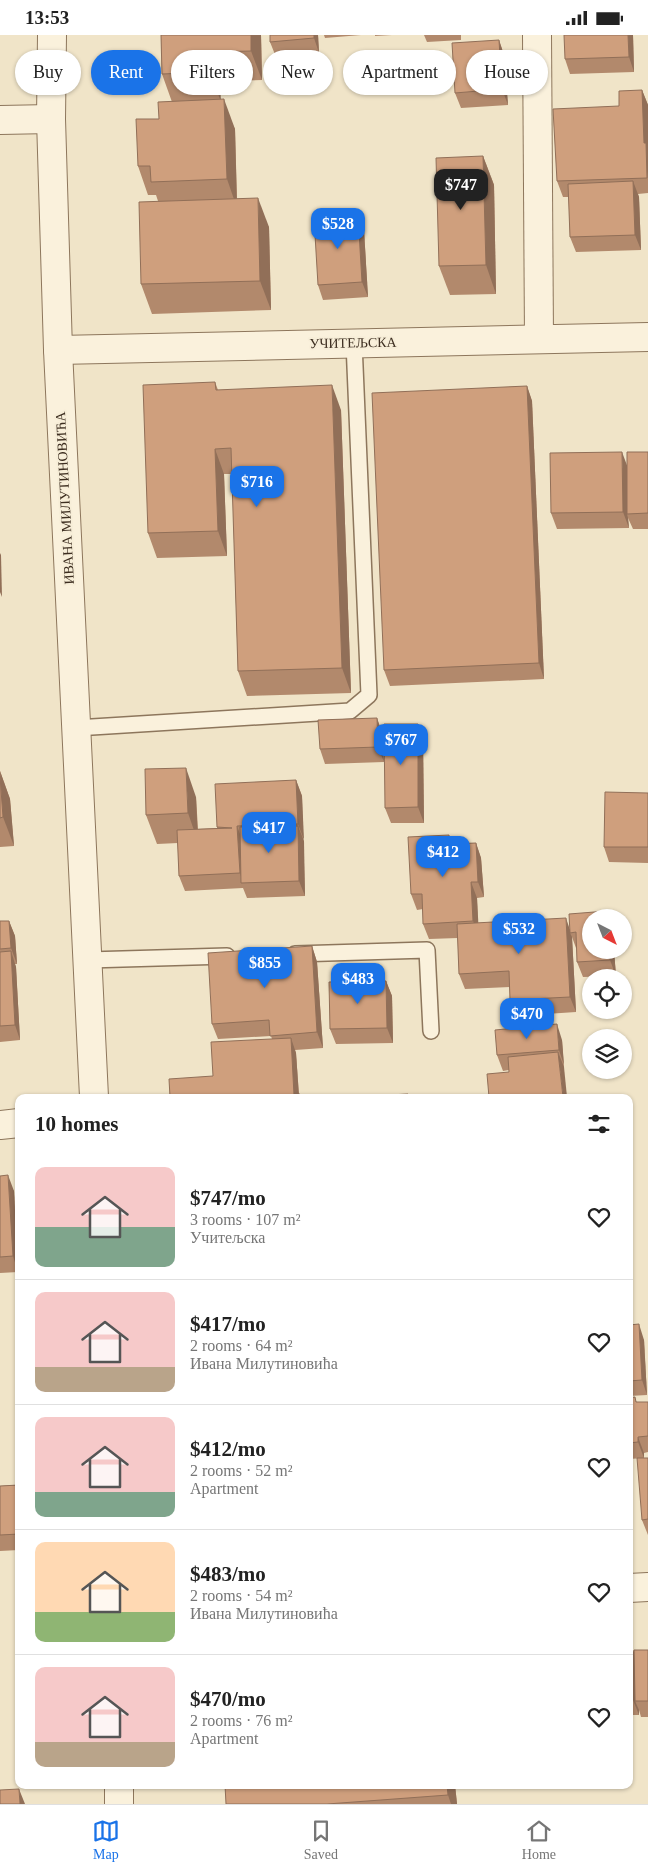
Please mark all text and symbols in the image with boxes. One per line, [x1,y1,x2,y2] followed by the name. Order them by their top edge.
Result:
[25,7,69,28] text: 13:53
[15,50,81,95] chip: Buy
[91,50,161,95] chip: Rent
[171,50,253,95] chip: Filters
[263,50,333,95] chip: New
[343,50,456,95] chip: Apartment
[466,50,548,95] chip: House
[431,169,491,211] pin: $747
[445,176,477,193] text: $747
[308,207,368,250] pin: $528
[322,215,354,232] text: $528
[309,335,398,351] street label: УЧИТЕЉСКА
[53,410,77,585] street label: ИВАНА МИЛУТИНОВИЋА
[227,465,287,508] pin: $716
[241,473,273,490] text: $716
[371,723,431,766] pin: $767
[385,731,417,748] text: $767
[239,811,299,854] pin: $417
[253,819,285,836] text: $417
[413,835,473,878] pin: $412
[427,843,459,860] text: $412
[582,909,632,959] north arrow
[582,909,632,1079] map controls
[489,913,549,955] pin: $532
[503,920,535,937] text: $532
[235,947,295,989] pin: $855
[249,954,281,971] text: $855
[328,963,388,1005] pin: $483
[582,969,632,1019] button: locate
[342,970,374,987] text: $483
[497,997,557,1040] pin: $470
[511,1005,543,1022] text: $470
[582,1029,632,1079] button: layers
[585,1110,613,1138] icon: filters
[35,1112,118,1136] text: 10 homes
[190,1186,266,1210] text: $747/mo
[75,1187,135,1247] icon: home
[585,1203,613,1231] icon: heart
[190,1211,301,1228] text: 3 rooms · 107 m²
[190,1229,265,1246] text: Учитељска
[75,1312,135,1372] icon: home
[190,1312,266,1336] text: $417/mo
[585,1328,613,1356] icon: heart
[190,1337,293,1354] text: 2 rooms · 64 m²
[190,1355,338,1372] text: Ивана Милутиновића
[75,1437,135,1497] icon: home
[190,1437,266,1461] text: $412/mo
[585,1453,613,1481] icon: heart
[190,1462,293,1479] text: 2 rooms · 52 m²
[190,1480,258,1497] text: Apartment
[75,1562,135,1622] icon: home
[190,1562,266,1586] text: $483/mo
[585,1578,613,1606] icon: heart
[190,1587,293,1604] text: 2 rooms · 54 m²
[190,1605,338,1622] text: Ивана Милутиновића
[75,1687,135,1747] icon: home
[190,1687,266,1711] text: $470/mo
[585,1703,613,1731] icon: heart
[190,1712,293,1729] text: 2 rooms · 76 m²
[190,1730,258,1747] text: Apartment
[92,1817,120,1863] tab: Map
[304,1817,338,1863] tab: Saved
[522,1817,556,1863] tab: Home

